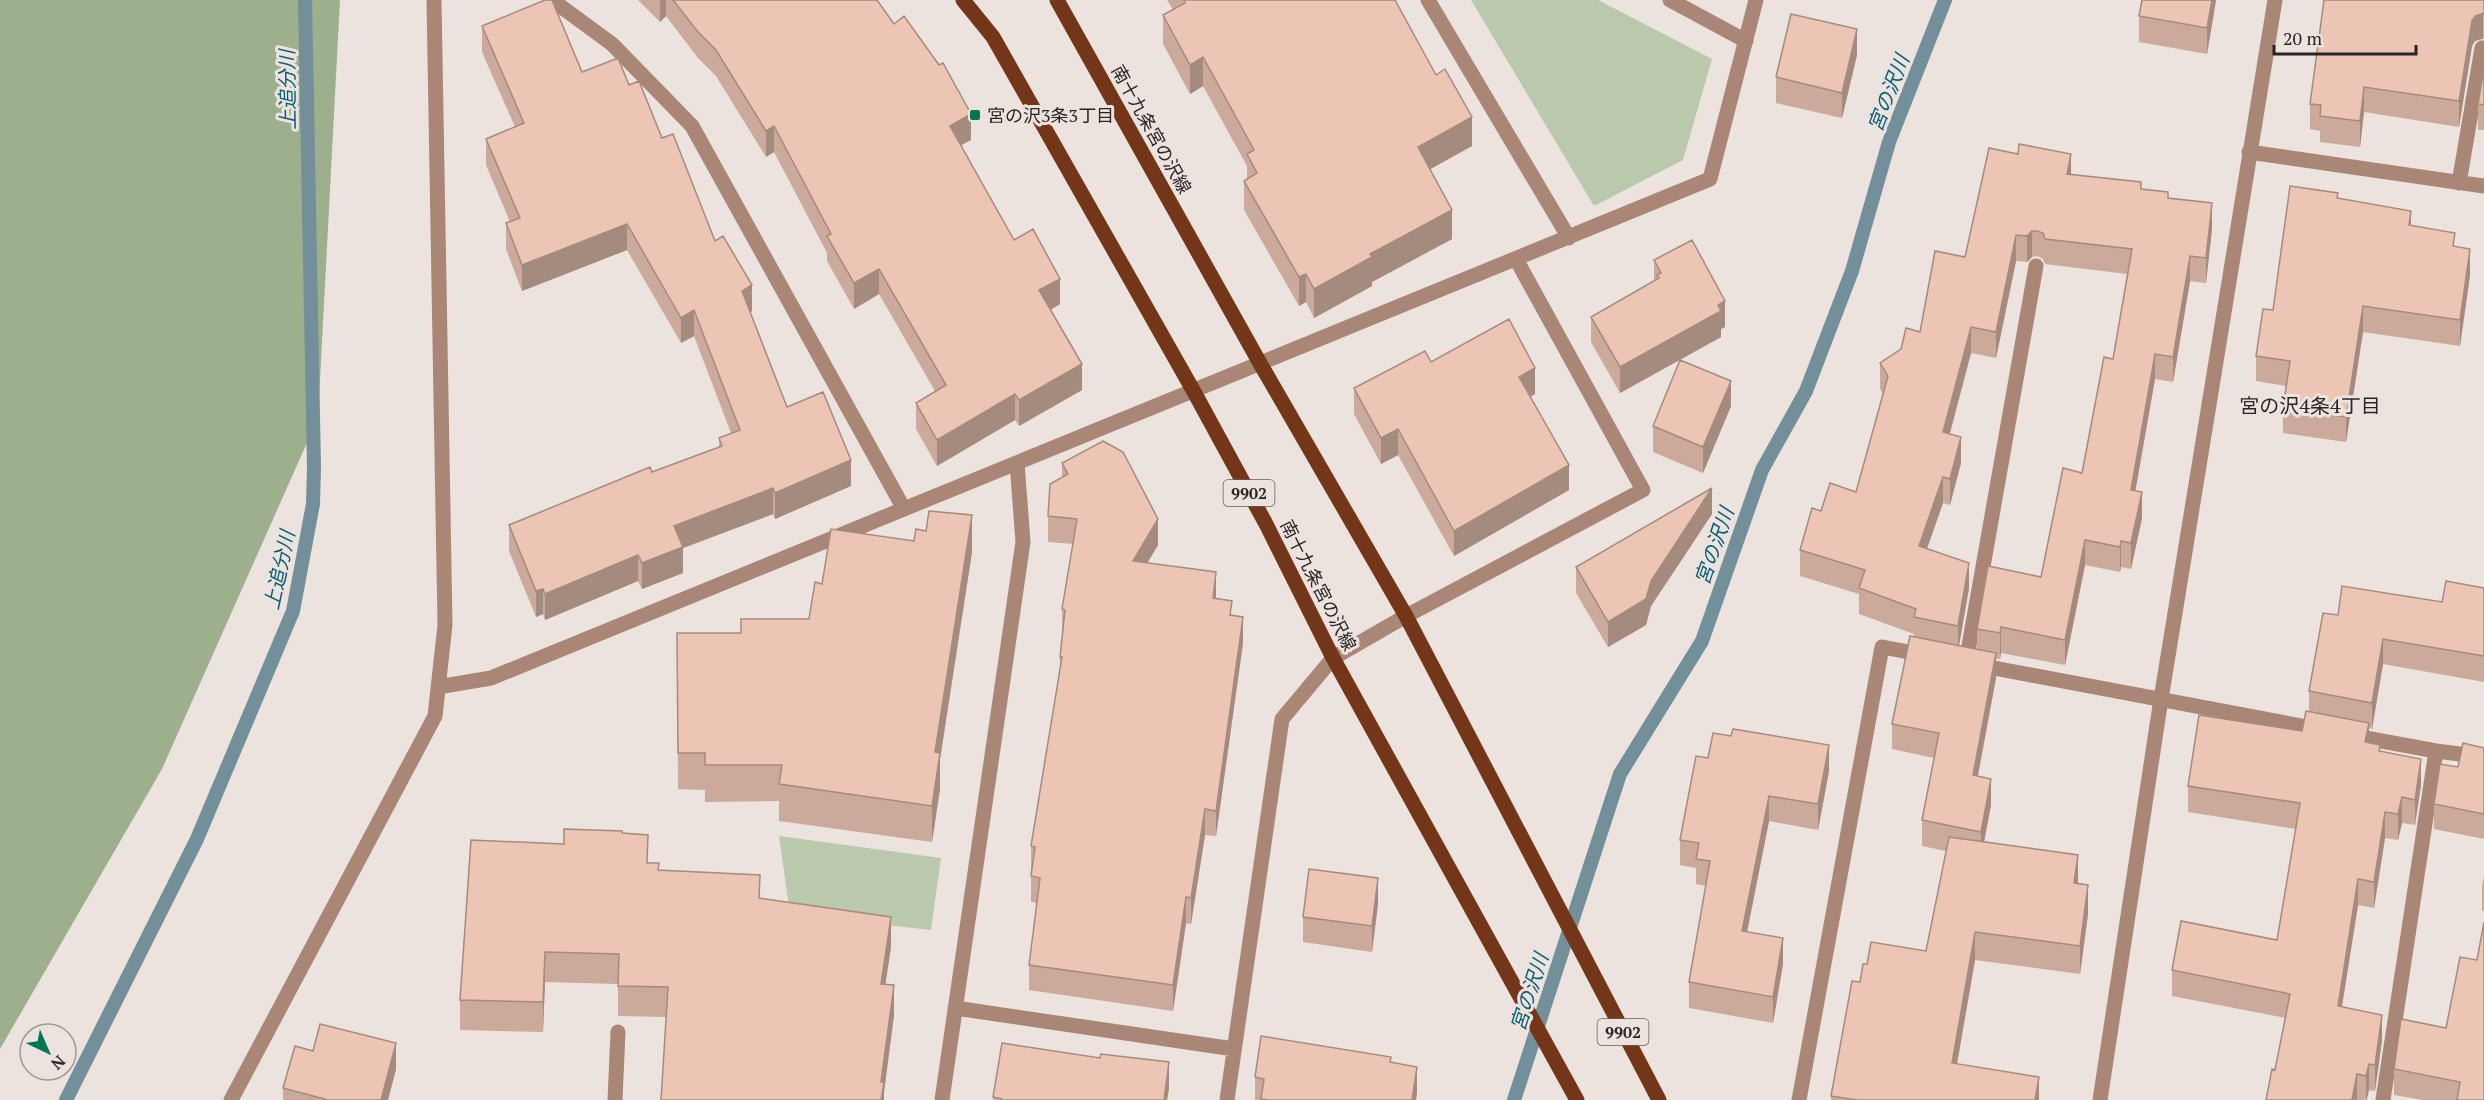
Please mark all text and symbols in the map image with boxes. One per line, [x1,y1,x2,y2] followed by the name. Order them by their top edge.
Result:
[2274,18,2416,56] scale bar
[2283,26,2323,50] text: 20 m
[273,48,301,130] water label: 上追分川
[1861,49,1916,135] water label: 宮の沢川
[1107,60,1197,198] street label: 南十九条宮の沢線
[987,103,1114,127] place label: 宮の沢3条3丁目
[968,108,982,122] marker: 宮の沢3条3丁目
[2239,392,2381,419] district label: 宮の沢4条4丁目
[1224,480,1274,506] road number: 9902
[1688,502,1740,588] water label: 宮の沢川
[1276,515,1362,655] street label: 南十九条宮の沢線
[257,526,301,612] water label: 上追分川
[1504,948,1555,1034] water label: 宮の沢川
[1598,1019,1648,1045] road number: 9902
[18,1022,78,1082] north arrow
[46,1051,70,1075] text: N

